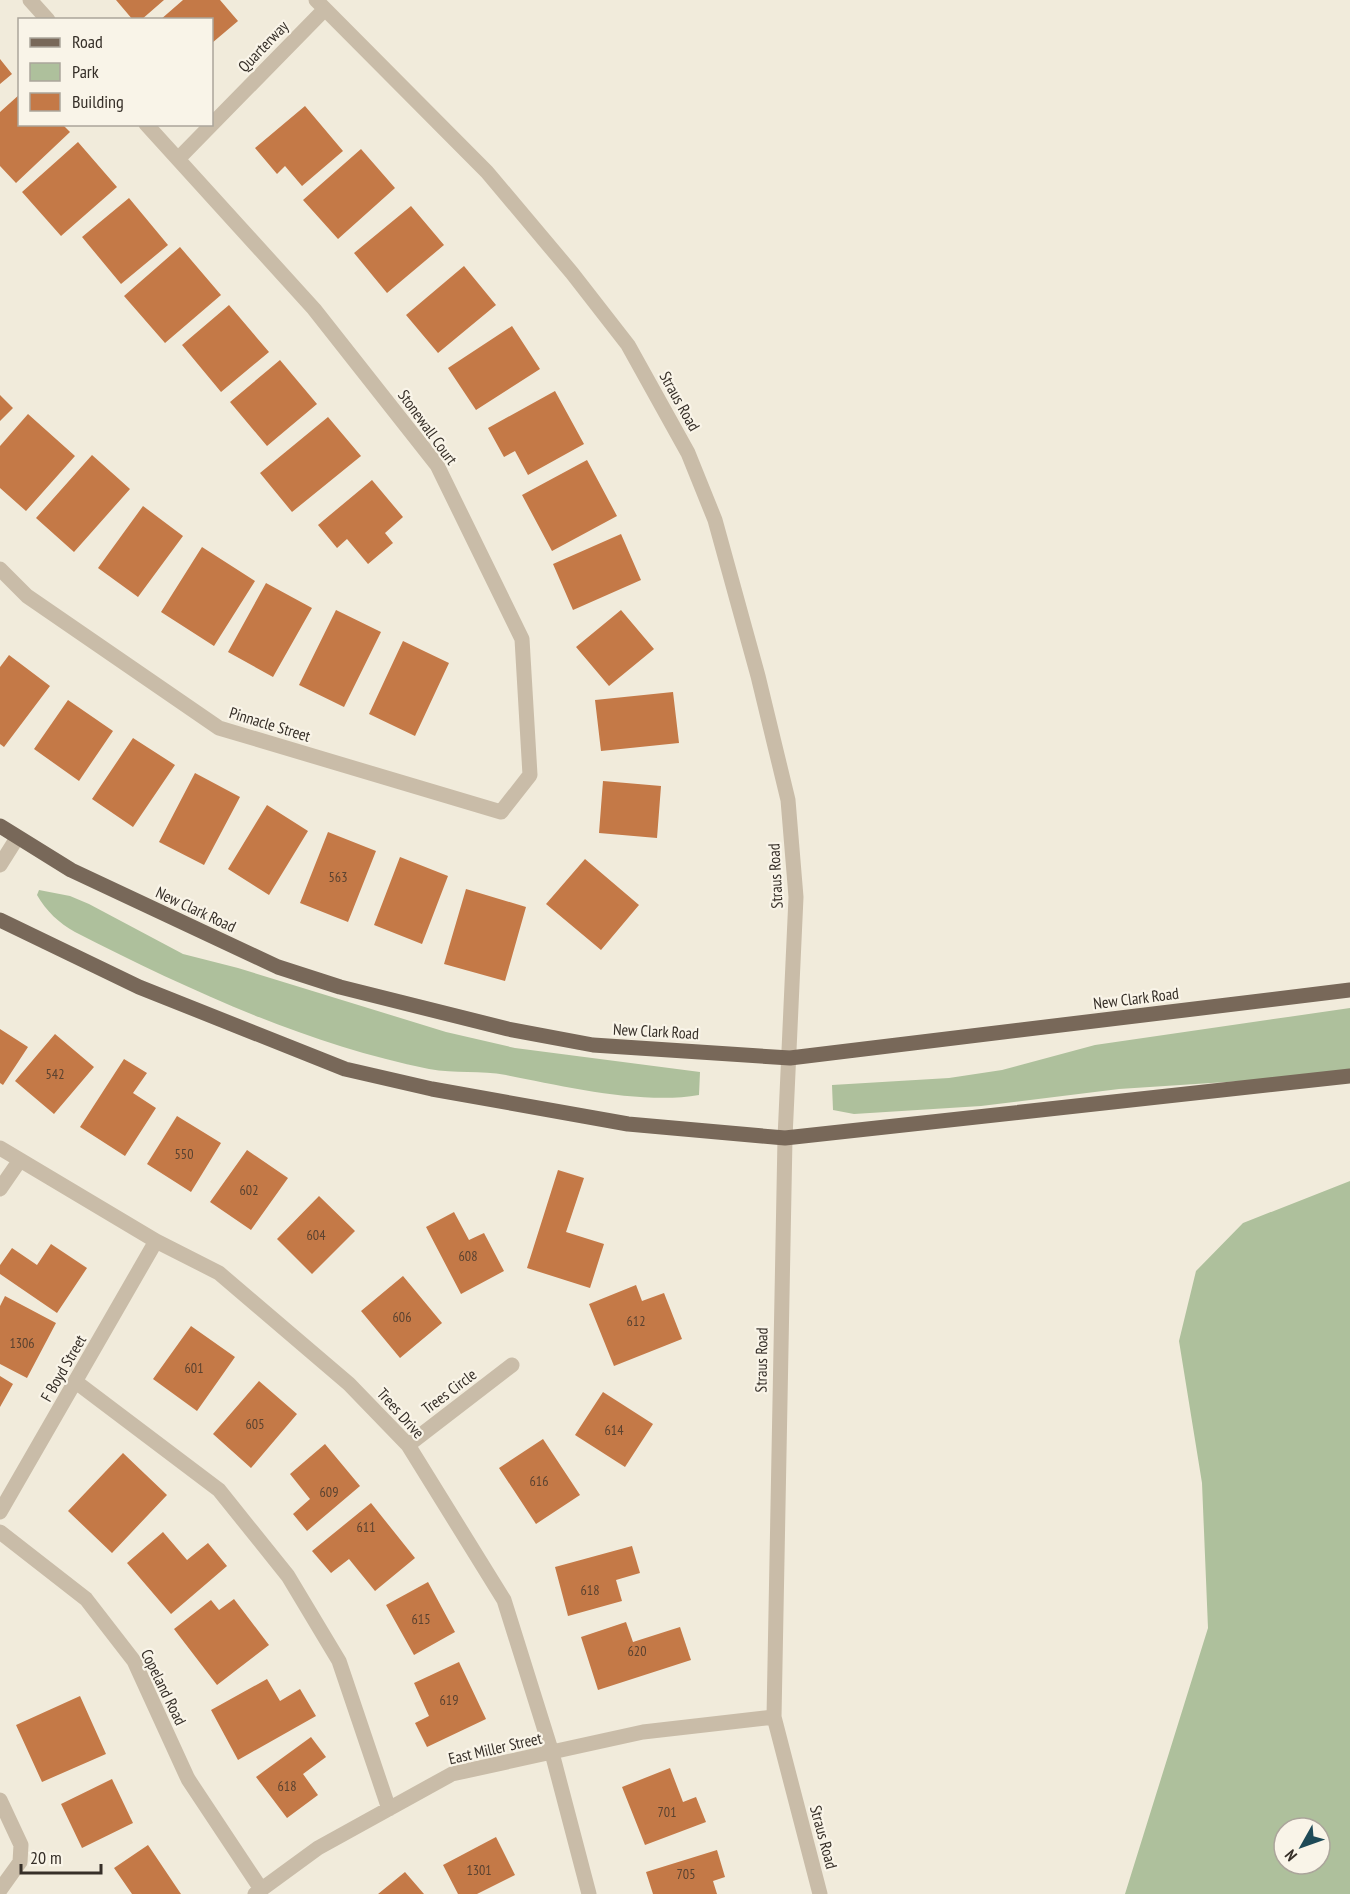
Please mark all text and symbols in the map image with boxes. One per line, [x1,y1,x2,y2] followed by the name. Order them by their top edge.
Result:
[234,16,292,76] street label: Quarterway
[18,18,213,126] legend
[72,30,103,53] text: Road
[72,60,99,83] text: Park
[72,90,124,113] text: Building
[655,368,705,434] street label: Straus Road
[394,385,462,469] street label: Stonewall Court
[227,702,314,746] street label: Pinnacle Street
[763,843,787,909] street label: Straus Road
[329,868,347,886] house number: 563
[153,882,239,936] street label: New Clark Road
[1092,983,1180,1013] street label: New Clark Road
[613,1019,700,1043] street label: New Clark Road
[46,1065,64,1083] house number: 542
[175,1145,193,1163] house number: 550
[240,1181,258,1199] house number: 602
[307,1226,326,1244] house number: 604
[459,1247,477,1265] house number: 608
[393,1308,411,1326] house number: 606
[627,1312,645,1330] house number: 612
[750,1327,772,1393] street label: Straus Road
[36,1331,90,1405] street label: F Boyd Street
[9,1334,35,1352] house number: 1306
[185,1359,203,1377] house number: 601
[418,1364,480,1418] street label: Trees Circle
[373,1384,429,1442] street label: Trees Drive
[246,1415,264,1433] house number: 605
[605,1421,624,1439] house number: 614
[530,1472,548,1490] house number: 616
[320,1483,338,1501] house number: 609
[357,1518,375,1536] house number: 611
[581,1581,599,1599] house number: 618
[412,1610,430,1628] house number: 615
[628,1642,646,1660] house number: 620
[137,1646,191,1728] street label: Copeland Road
[440,1691,458,1709] house number: 619
[446,1727,544,1768] street label: East Miller Street
[278,1777,296,1795] house number: 618
[658,1803,676,1821] house number: 701
[806,1803,842,1871] street label: Straus Road
[1272,1816,1332,1876] north arrow
[21,1837,100,1875] scale bar
[30,1846,62,1869] text: 20 m
[1280,1846,1301,1865] text: N
[466,1861,492,1879] house number: 1301
[677,1865,695,1883] house number: 705

